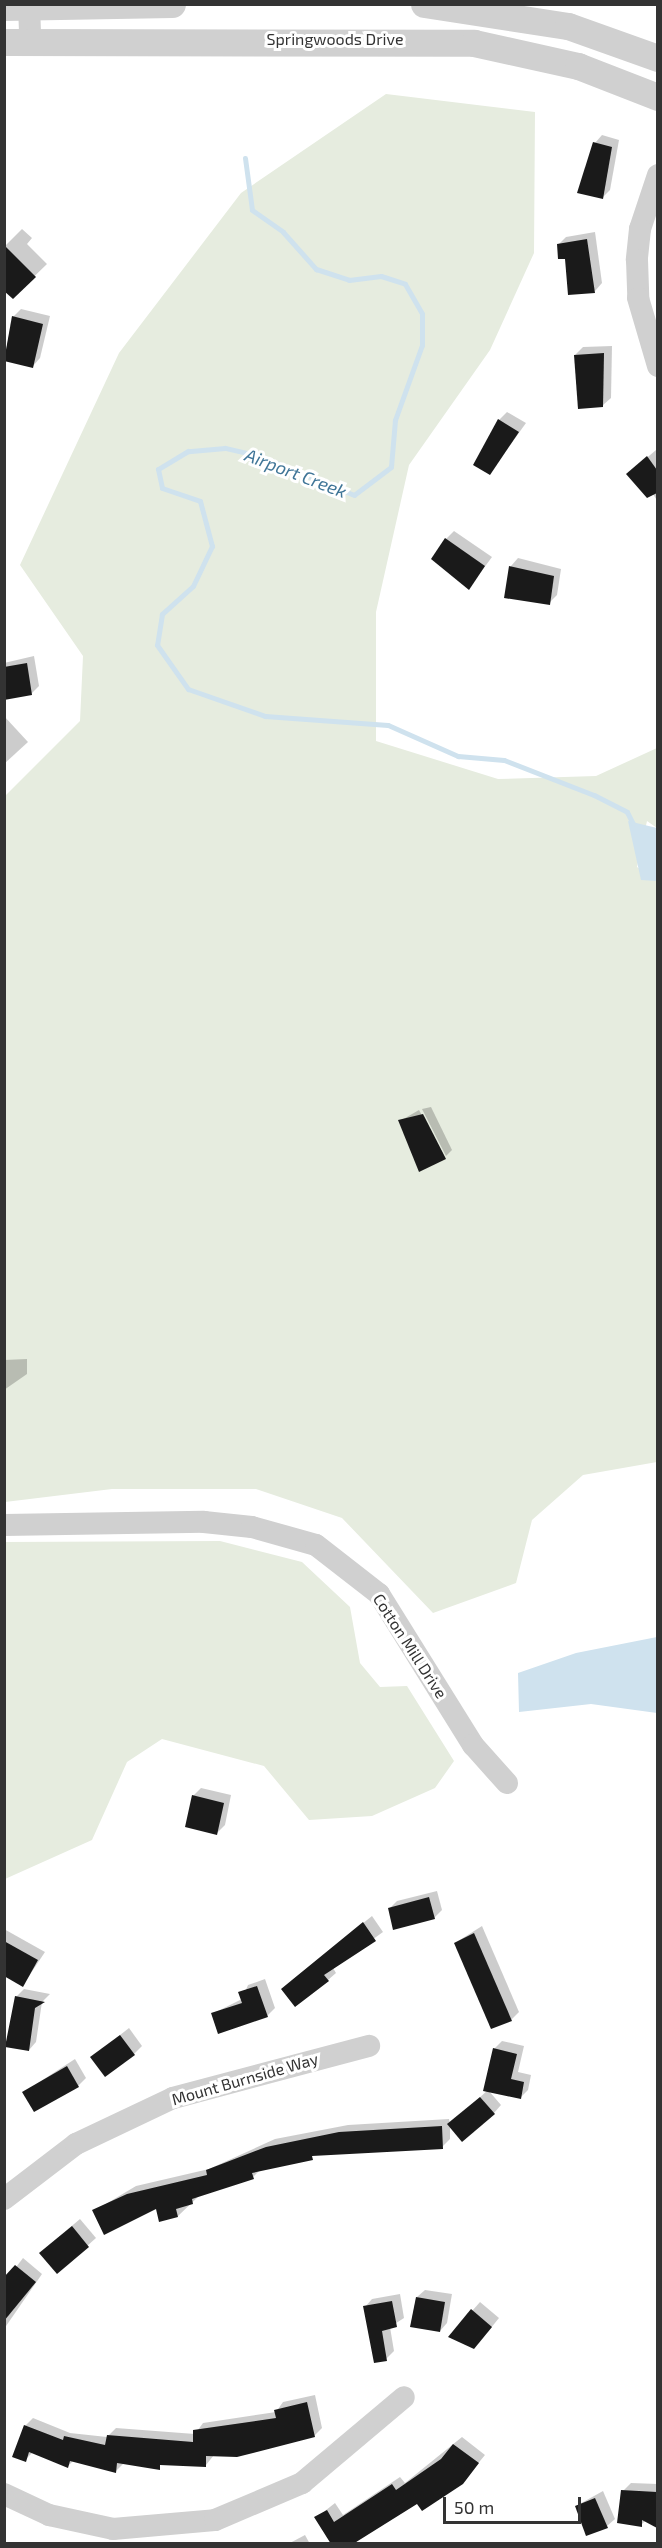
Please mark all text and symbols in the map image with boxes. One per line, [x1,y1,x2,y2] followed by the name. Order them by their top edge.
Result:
[266,29,404,49] street label: Springwoods Drive
[242,444,350,502] water label: Airport Creek
[369,1590,451,1702] street label: Cotton Mill Drive
[169,2049,321,2109] street label: Mount Burnside Way
[446,2485,584,2523] scale bar
[454,2496,494,2518] text: 50 m

